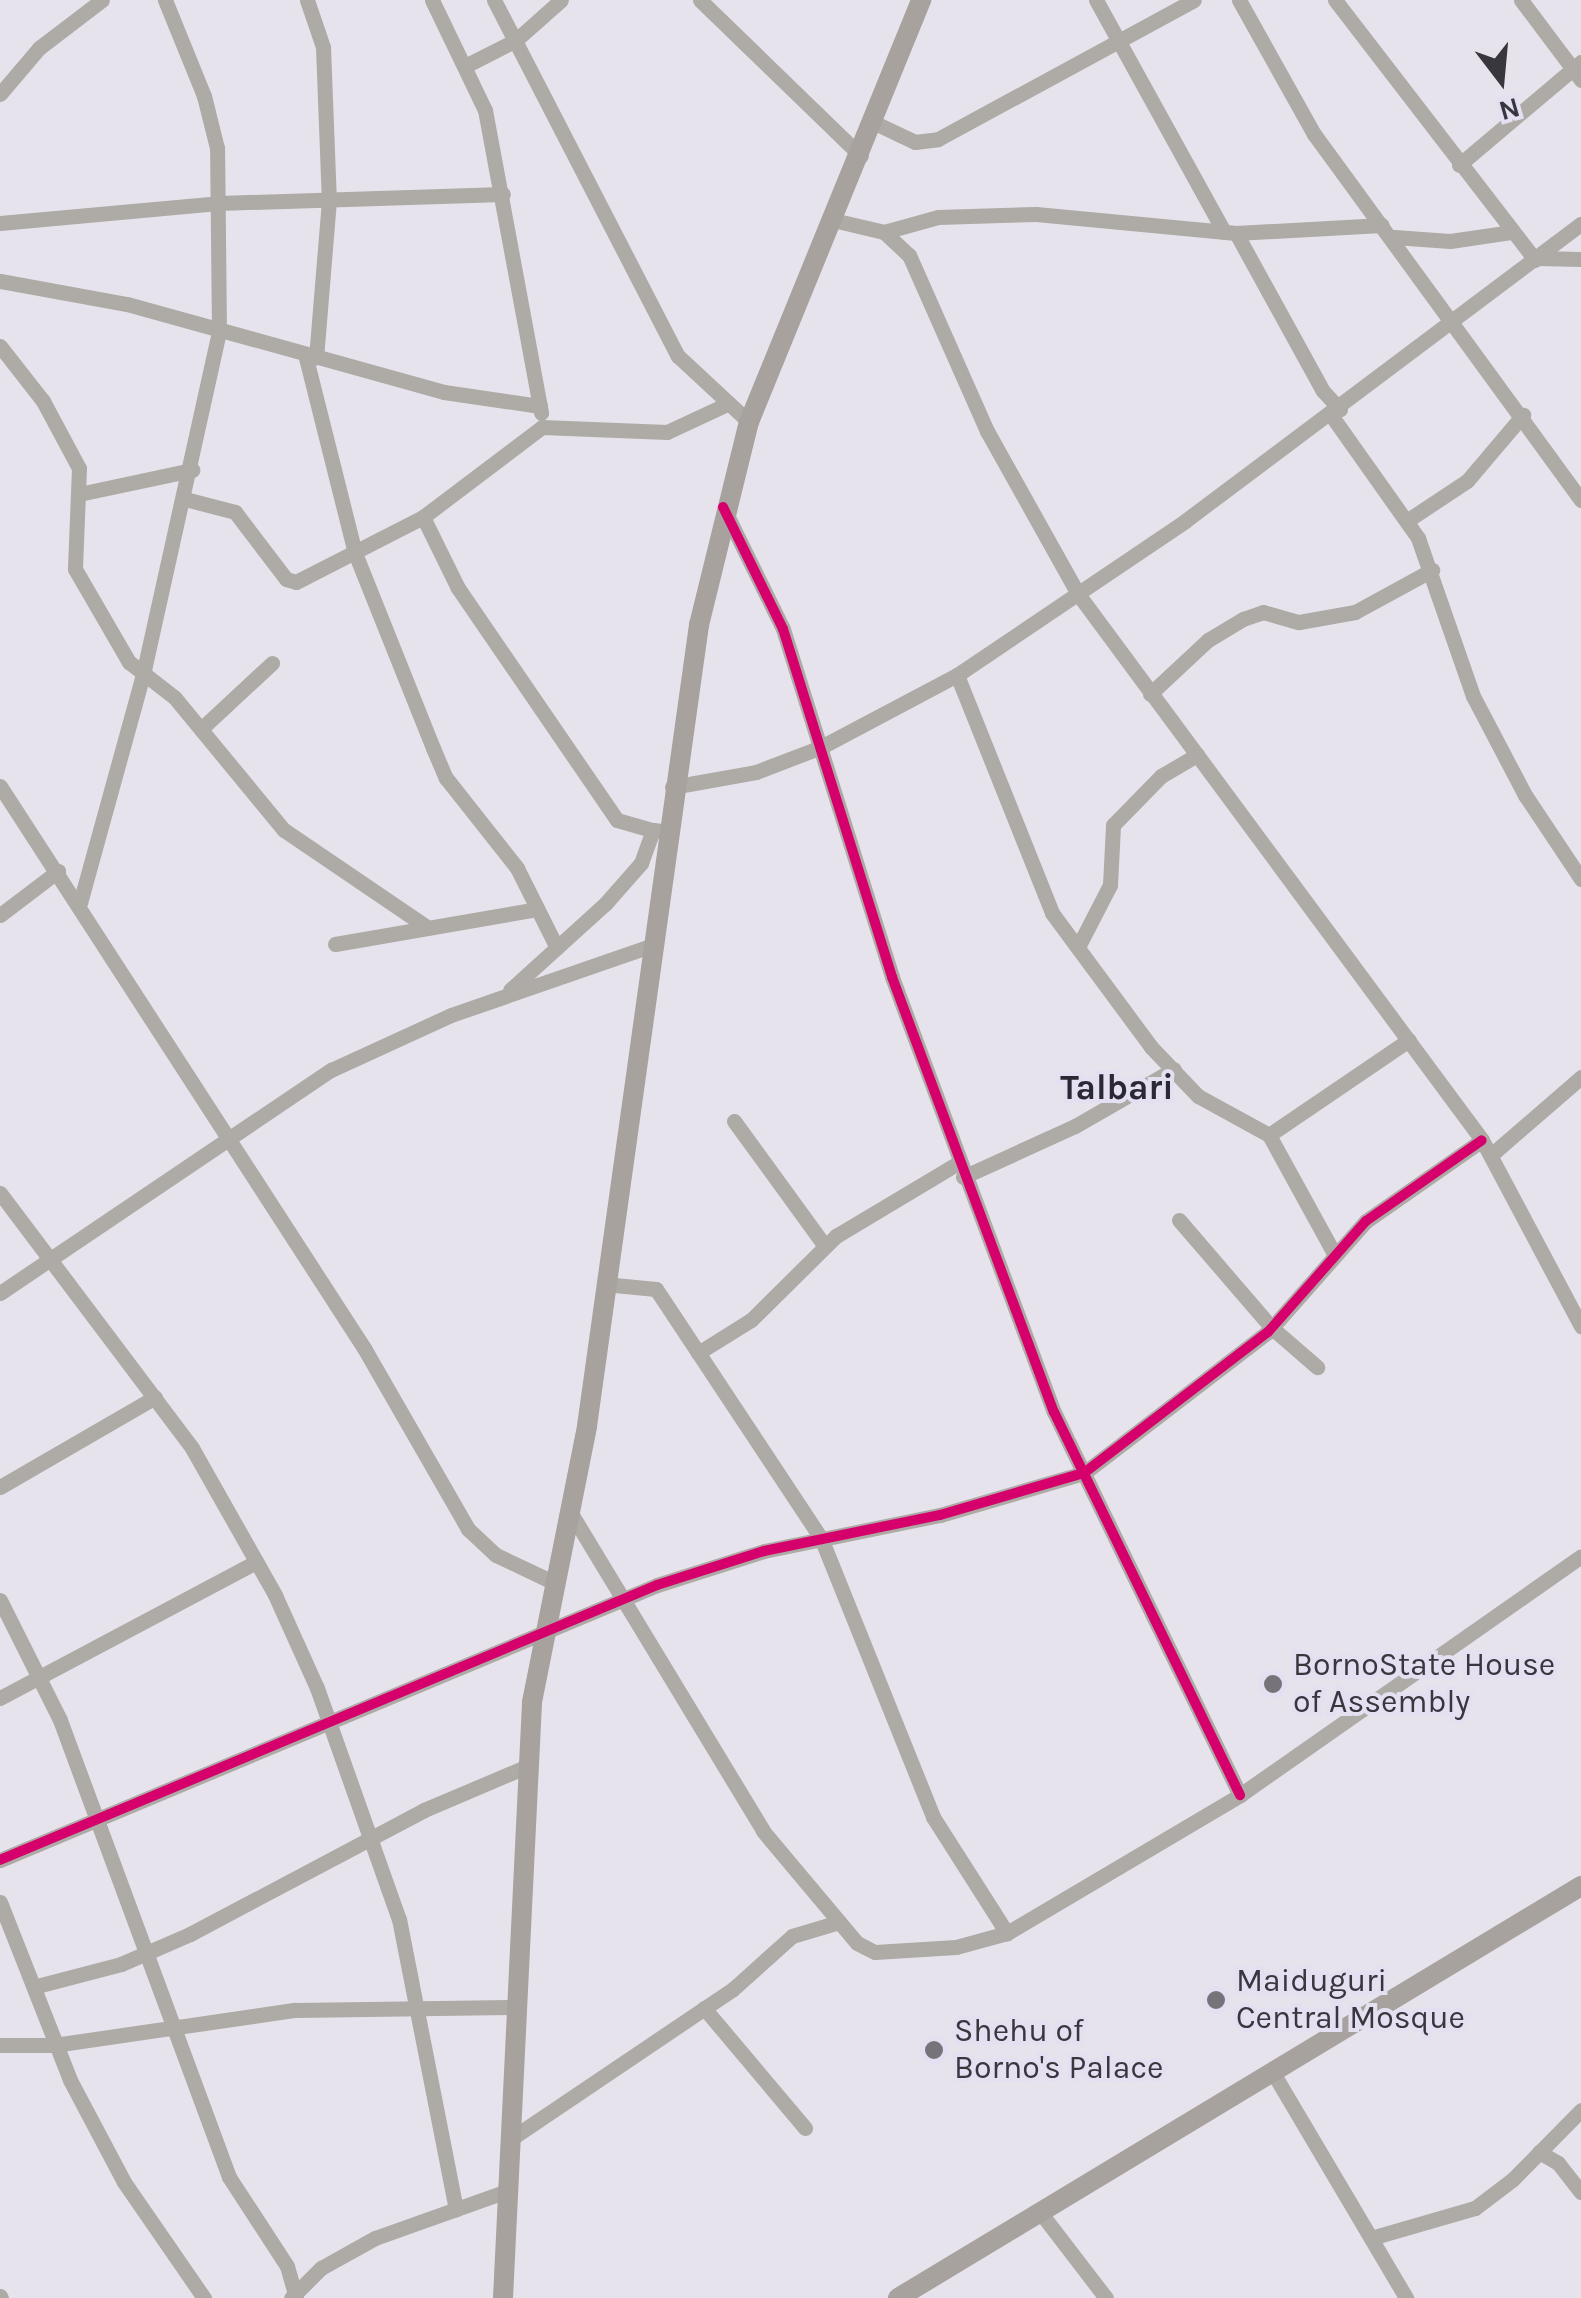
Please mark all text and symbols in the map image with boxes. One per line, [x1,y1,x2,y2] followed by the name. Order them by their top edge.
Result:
[1451,30,1551,130] north arrow
[1495,91,1524,128] text: N
[1060,1067,1174,1109] district label: Talbari
[1293,1647,1555,1722] place label: BornoState House of Assembly
[1262,1673,1284,1695] marker: BornoState House of Assembly
[1236,1963,1465,2038] place label: Maiduguri Central Mosque
[1205,1989,1227,2011] marker: Maiduguri Central Mosque
[954,2013,1163,2088] place label: Shehu of Borno's Palace
[923,2039,945,2061] marker: Shehu of Borno's Palace

